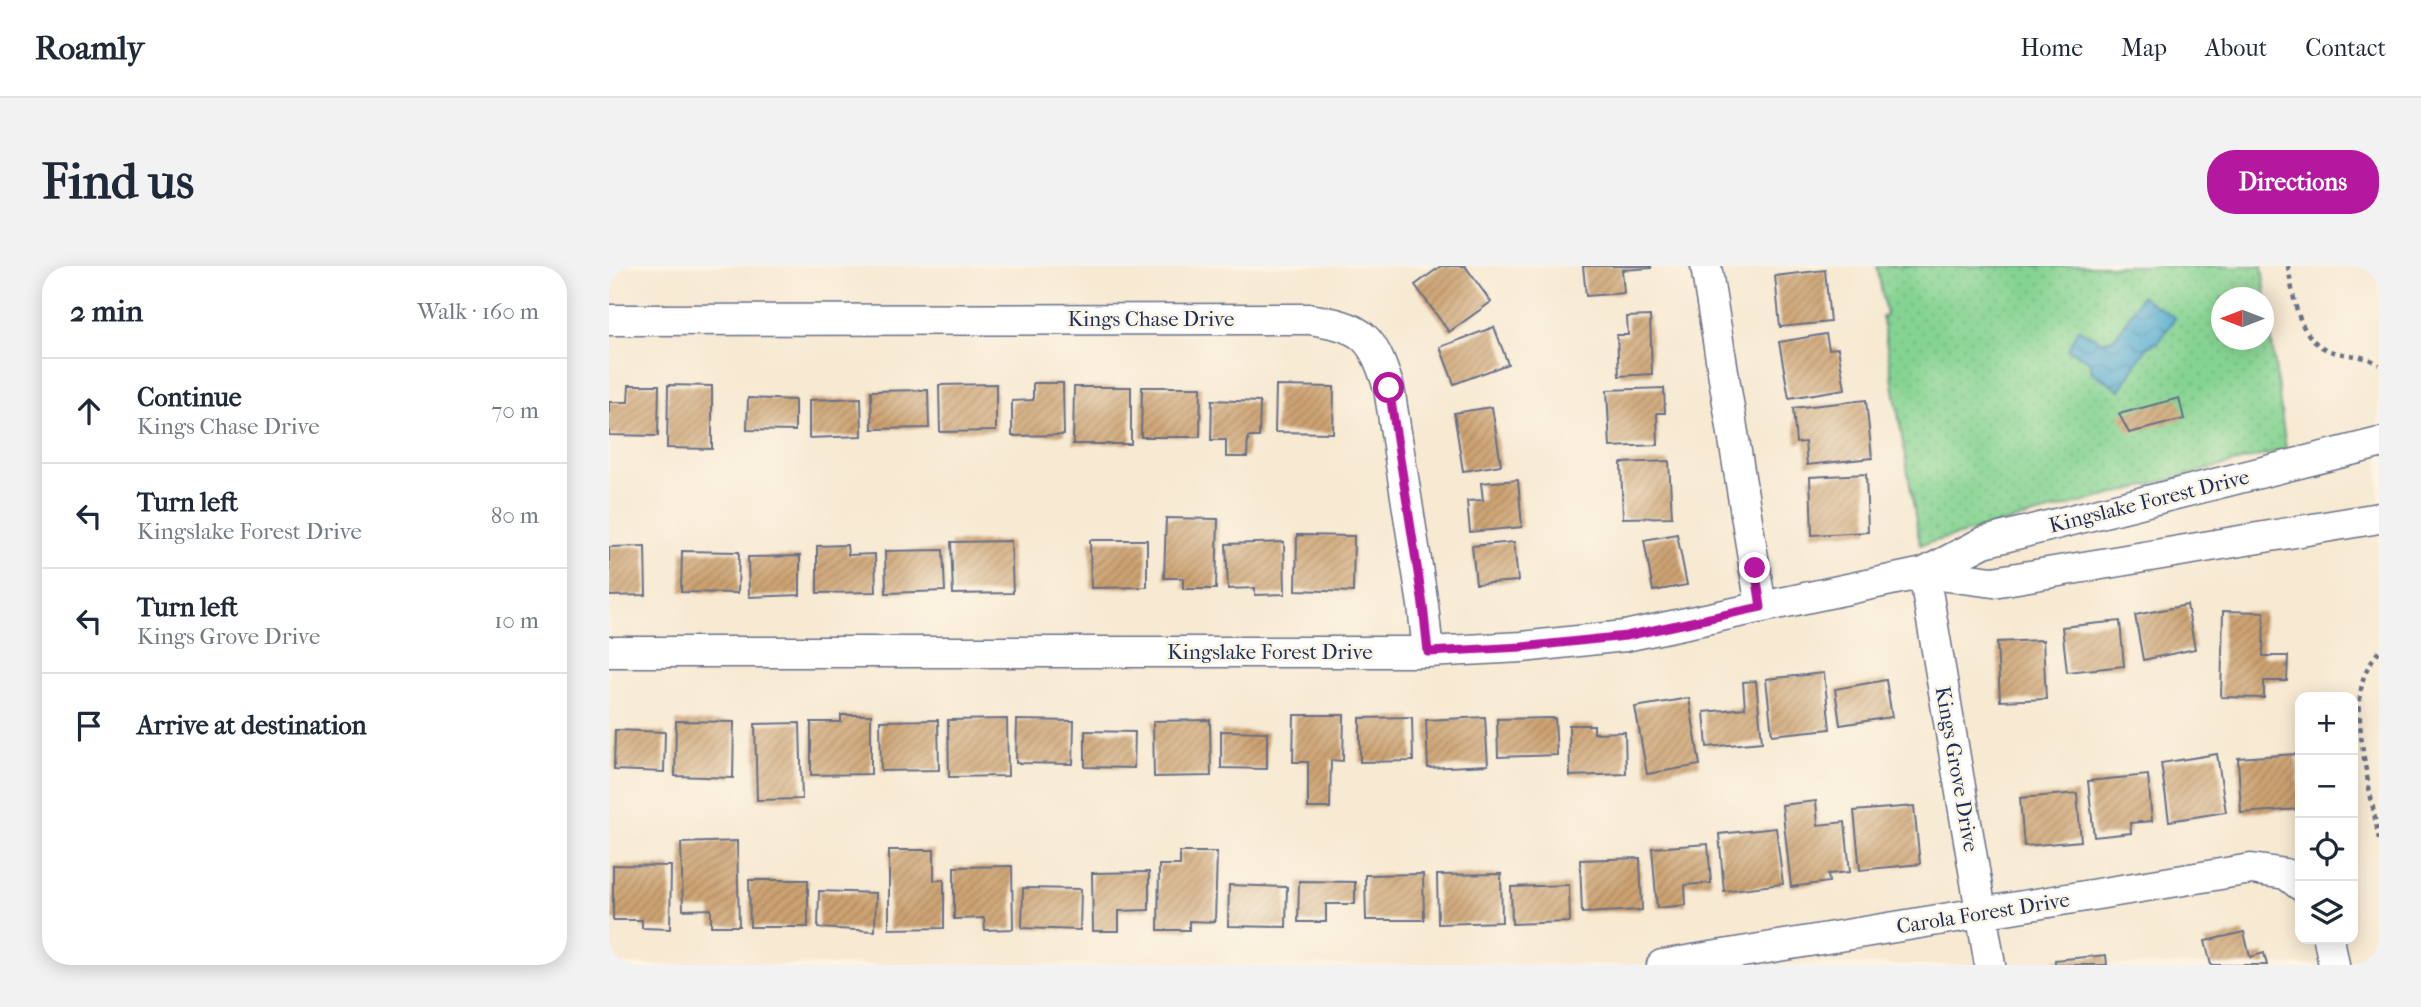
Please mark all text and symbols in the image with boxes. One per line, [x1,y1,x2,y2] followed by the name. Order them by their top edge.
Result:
[35,29,144,68] text: Roamly
[2021,34,2083,62] text: Home
[2121,34,2167,62] text: Map
[2205,34,2267,62] text: About
[2305,34,2386,62] text: Contact
[2207,150,2379,214] button: Directions
[42,153,194,211] text: Find us
[2211,287,2274,350] north arrow
[70,294,143,329] text: 2 min
[417,298,539,325] text: Walk · 160 m
[1068,307,1234,331] street label: Kings Chase Drive
[1373,372,1404,403] route start
[137,382,242,413] text: Continue
[70,392,108,430] icon: ahead
[491,397,539,424] text: 70 m
[137,413,320,440] text: Kings Chase Drive
[2046,465,2252,537] street label: Kingslake Forest Drive
[137,487,238,518] text: Turn left
[70,497,108,535] icon: left
[491,502,539,529] text: 80 m
[137,518,362,545] text: Kingslake Forest Drive
[1739,552,1770,583] route end
[137,592,238,623] text: Turn left
[70,602,108,640] icon: left
[494,607,539,634] text: 10 m
[137,623,320,650] text: Kings Grove Drive
[1167,640,1373,664] street label: Kingslake Forest Drive
[1931,685,1983,853] street label: Kings Grove Drive
[2295,692,2358,944] map controls
[2295,692,2358,755] button: +
[70,707,108,745] icon: arrive
[137,710,367,741] text: Arrive at destination
[2295,755,2358,818] button: −
[2295,818,2358,881] button: locate
[2295,881,2358,944] button: layers
[1895,887,2071,939] street label: Carola Forest Drive

